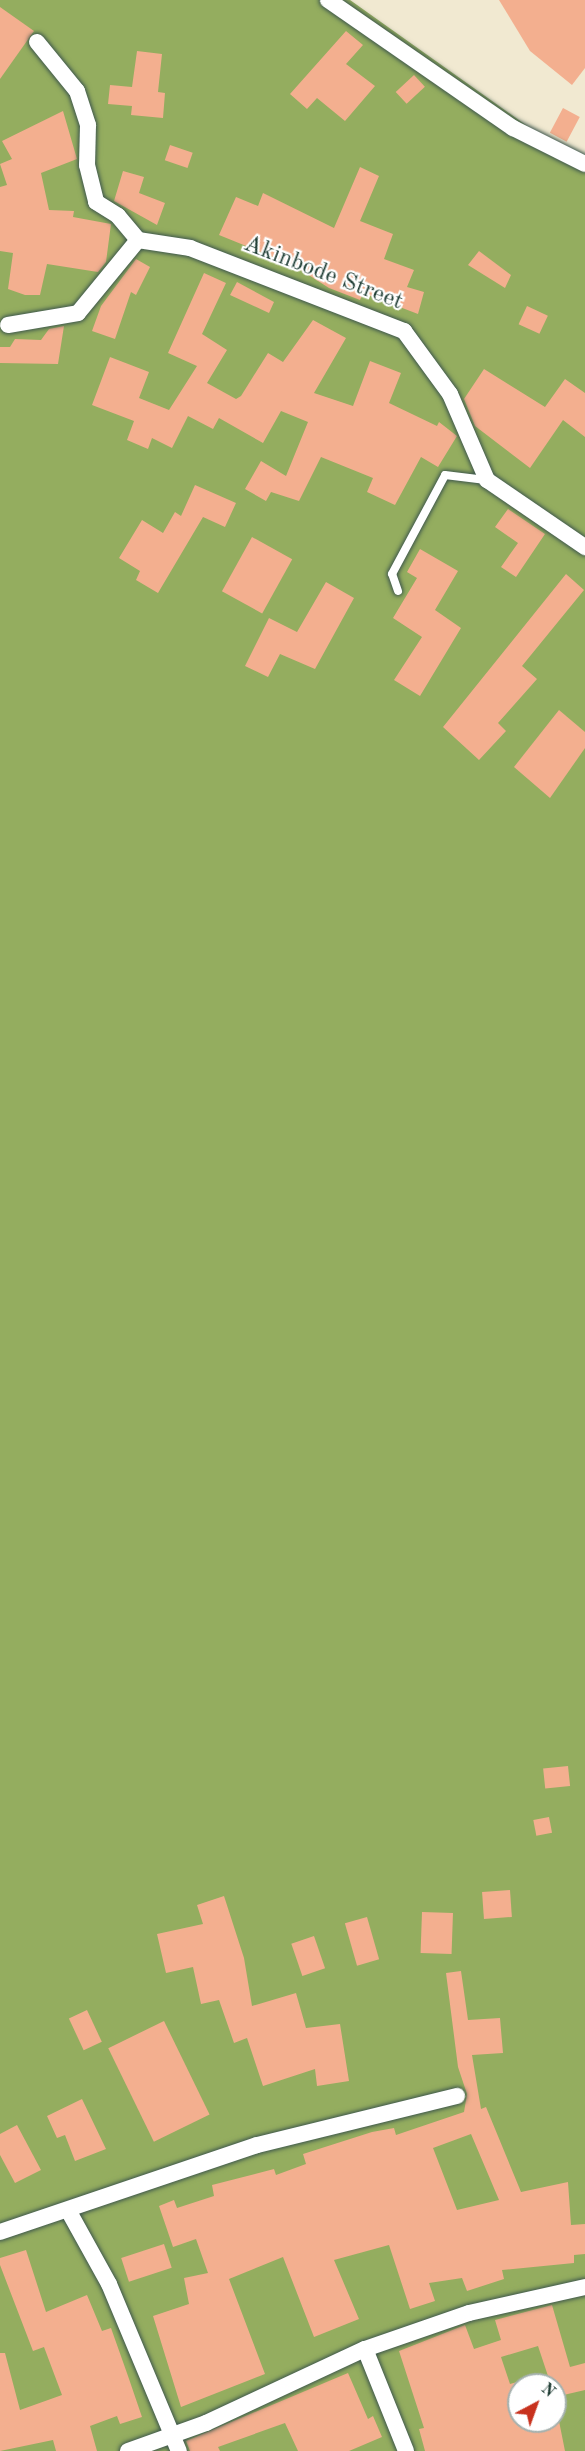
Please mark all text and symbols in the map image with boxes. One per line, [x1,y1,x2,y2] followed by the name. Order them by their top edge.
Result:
[239,230,407,318] street label: Akinbode Street
[507,2373,567,2433] north arrow
[538,2381,557,2401] text: N

